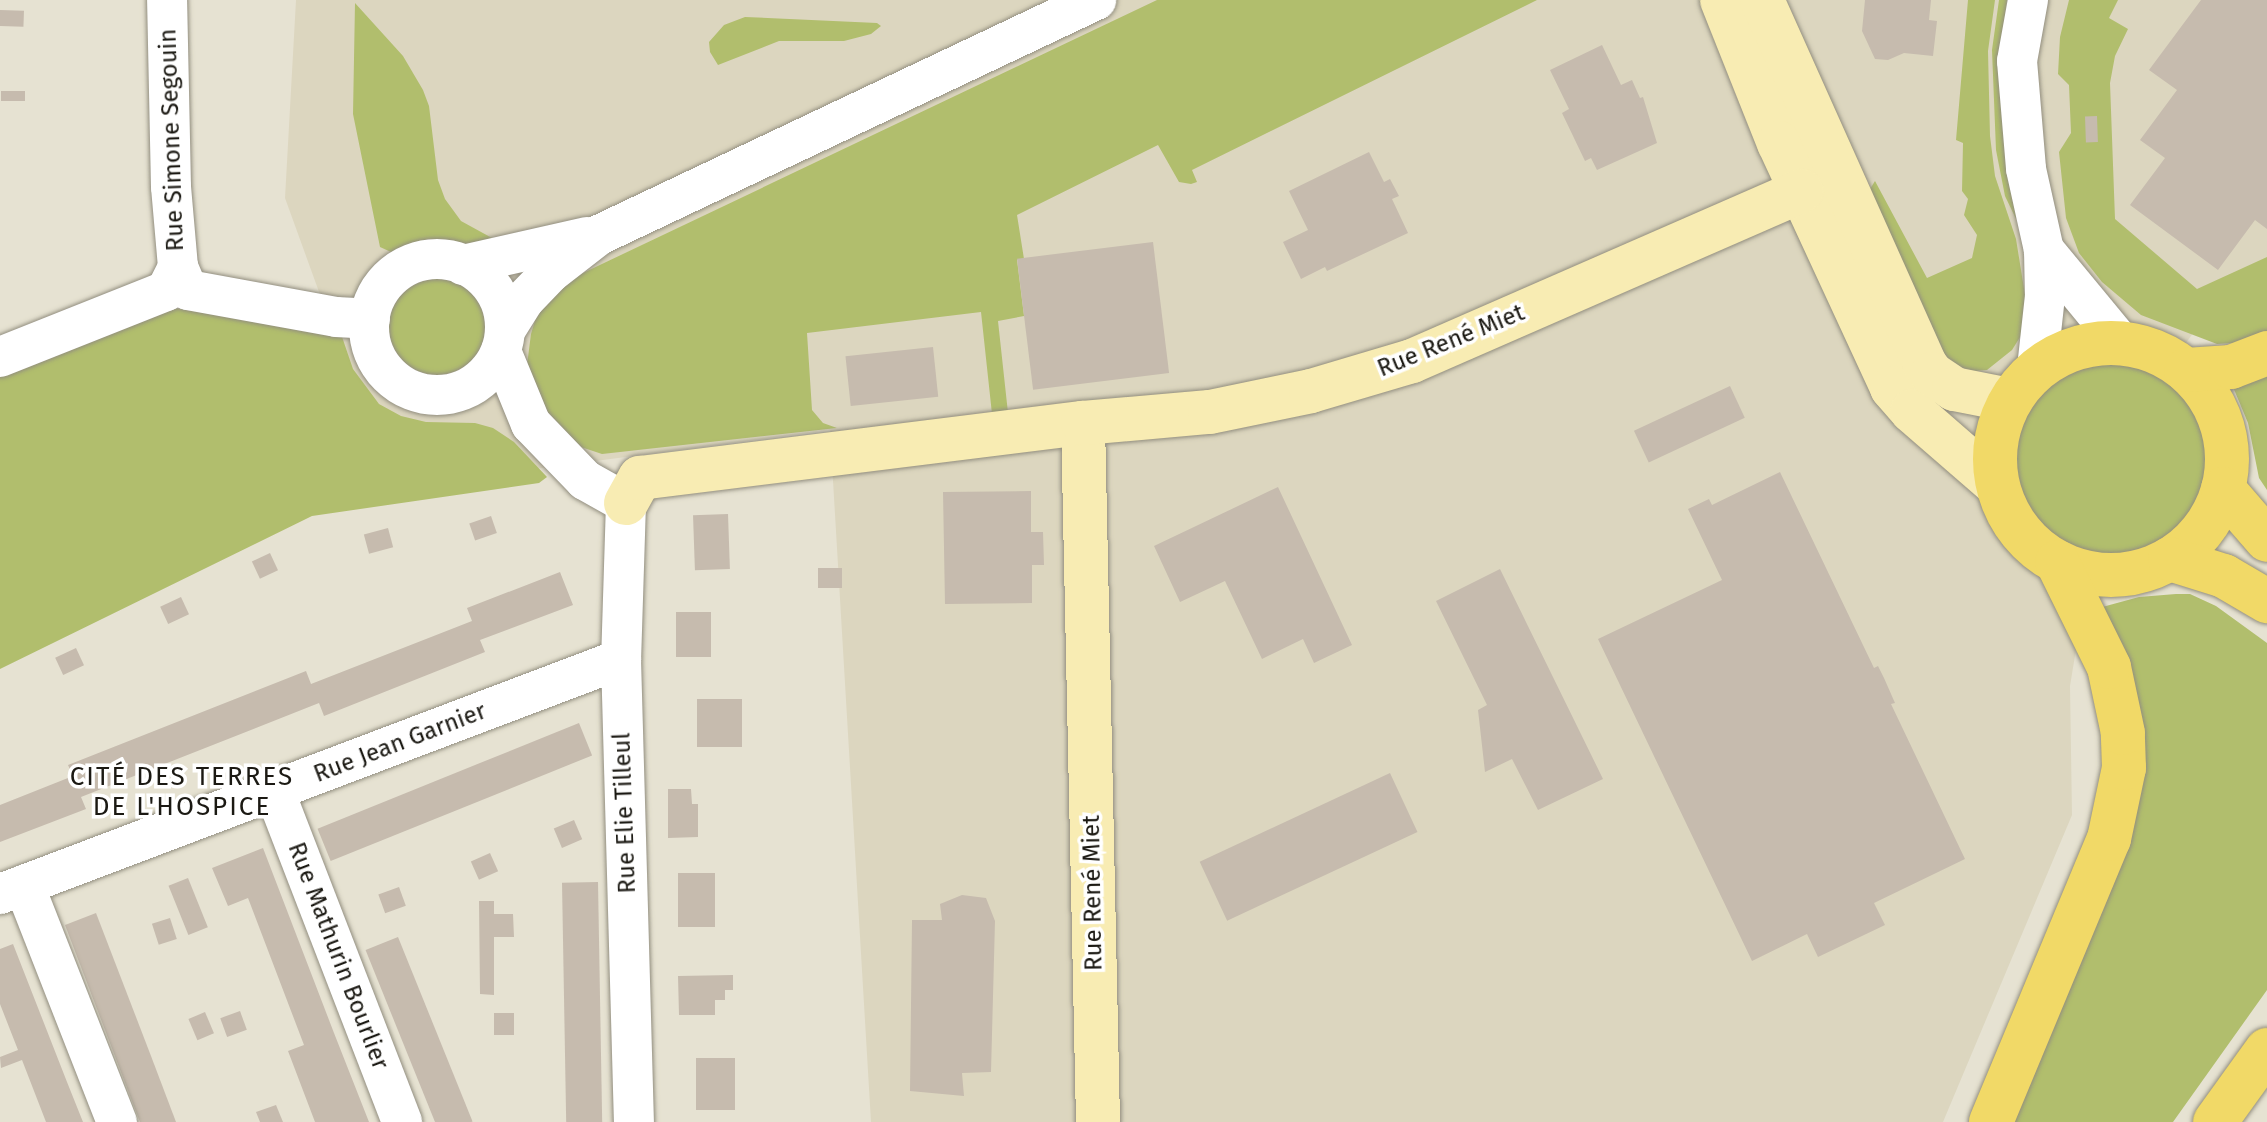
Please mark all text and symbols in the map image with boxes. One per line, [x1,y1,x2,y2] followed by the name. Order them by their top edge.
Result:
[154,28,190,252] street label: Rue Simone Segouin
[1373,298,1529,384] street label: Rue René Miet
[310,697,490,789] street label: Rue Jean Garnier
[608,732,642,894] street label: Rue Elie Tilleul
[70,761,294,822] district label: CITÉ DES TERRES DE L'HOSPICE
[1077,815,1109,971] street label: Rue René Miet
[281,838,395,1074] street label: Rue Mathurin Bourlier

